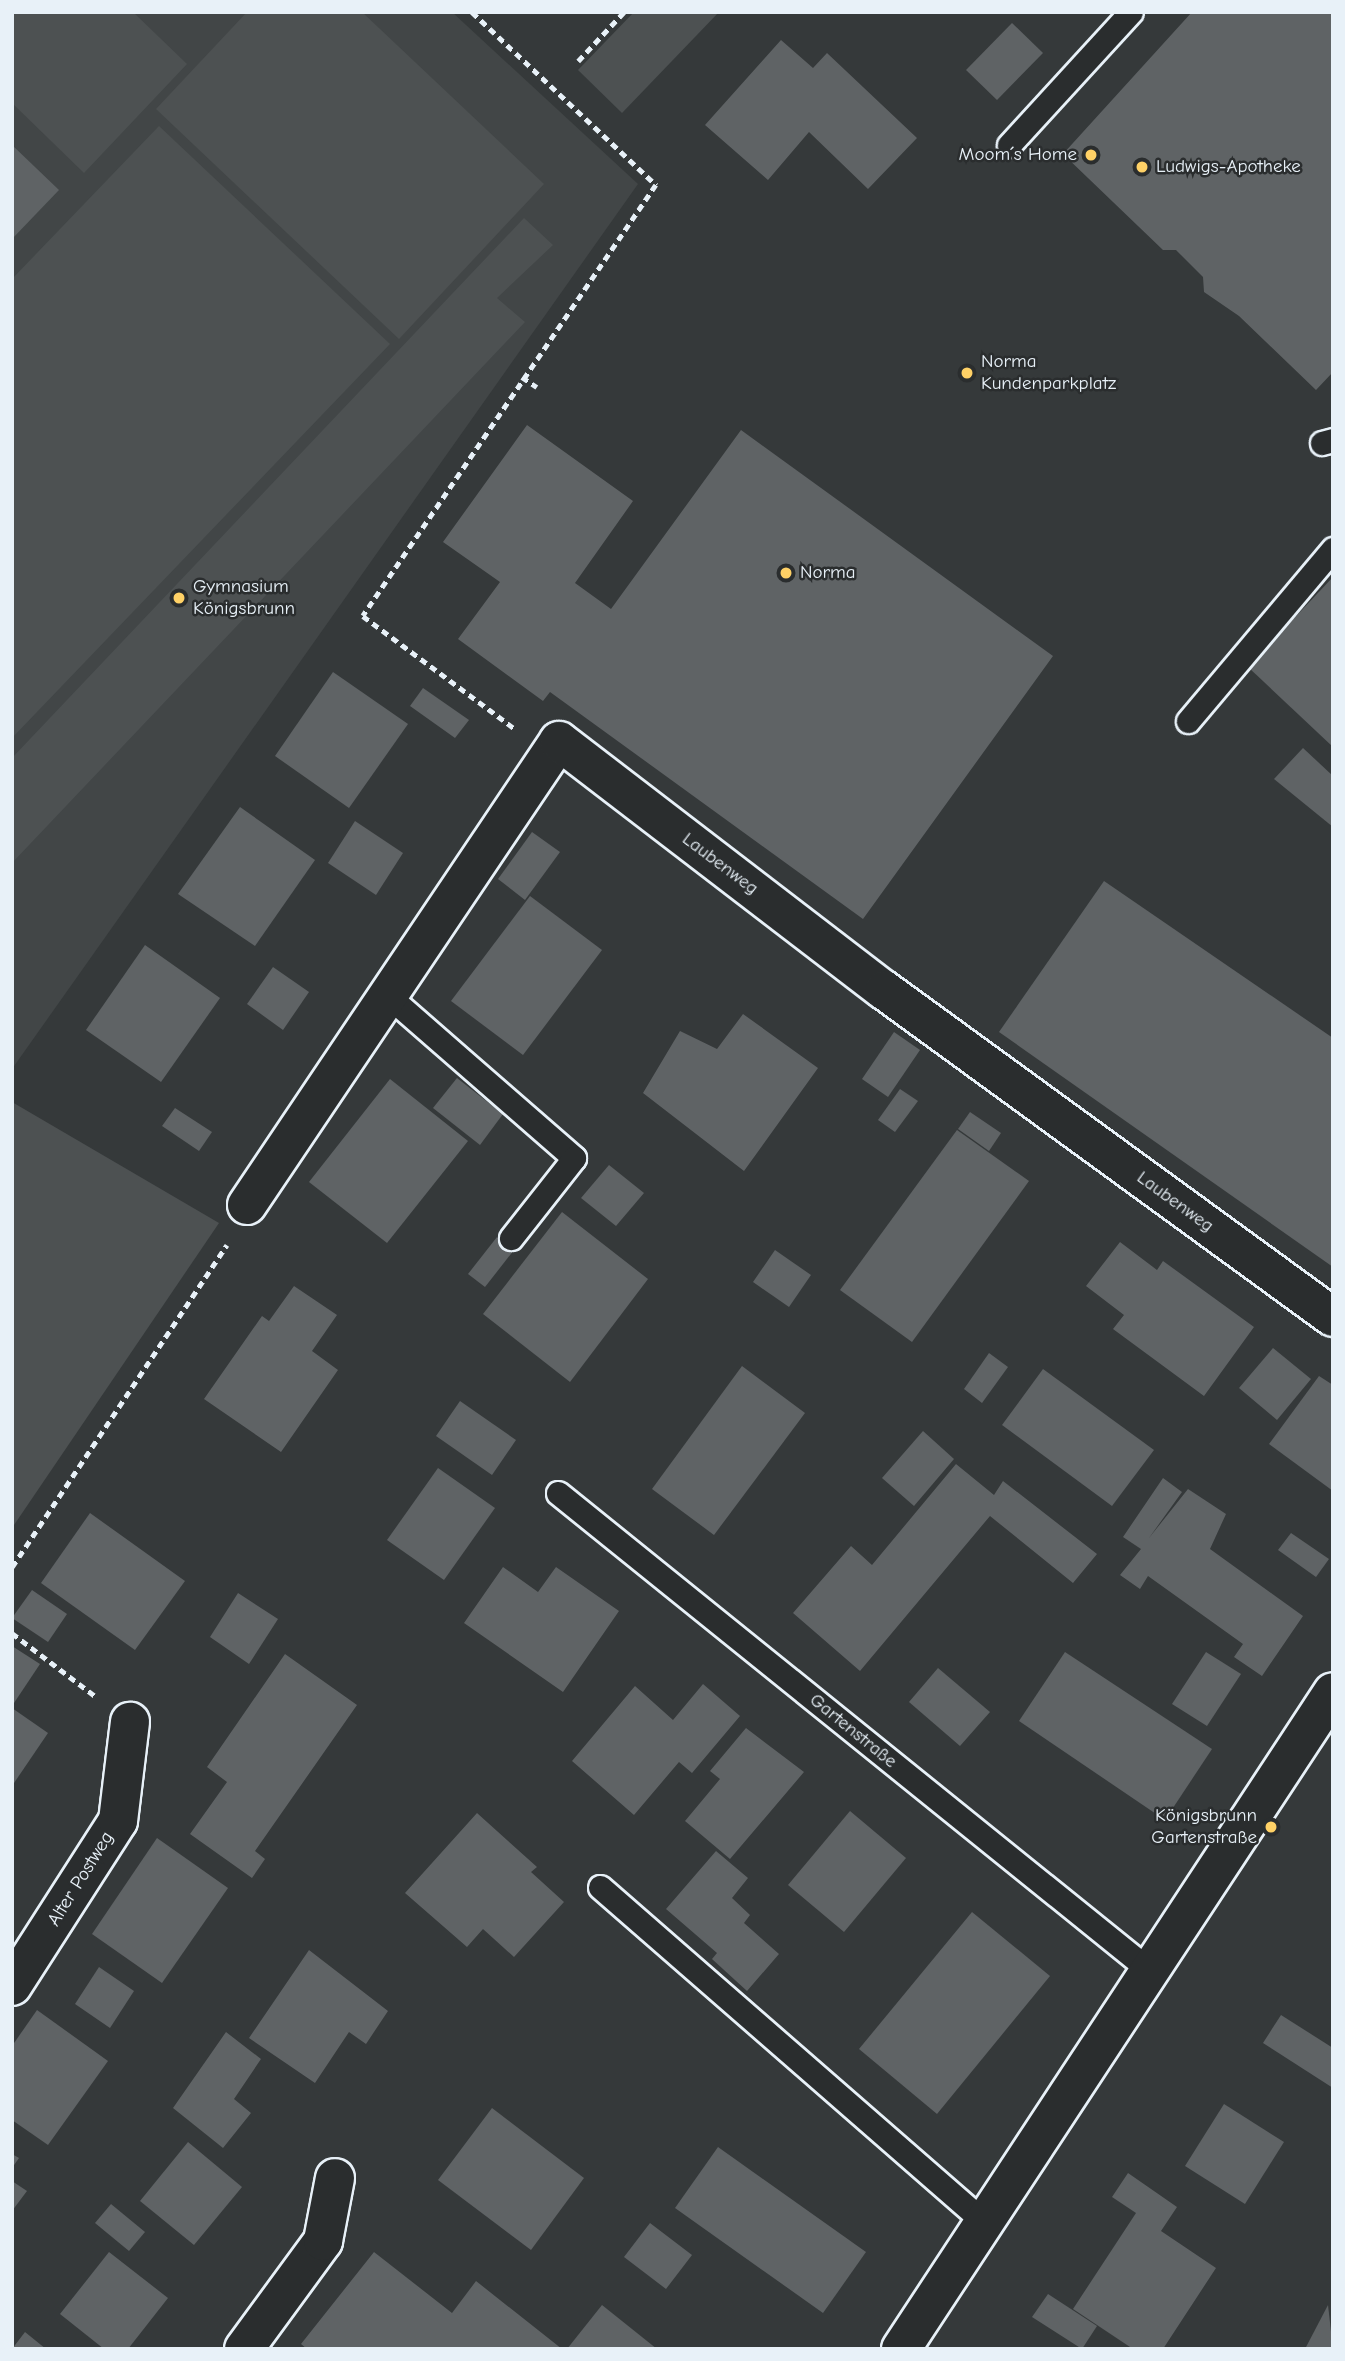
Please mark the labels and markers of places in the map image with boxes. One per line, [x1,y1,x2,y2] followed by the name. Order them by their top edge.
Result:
[959,144,1077,166] place label: Moom´s Home
[1083,147,1099,163] marker: Moom´s Home
[1156,156,1301,178] place label: Ludwigs-Apotheke
[1134,159,1150,175] marker: Ludwigs-Apotheke
[981,351,1116,395] place label: Norma Kundenparkplatz
[959,365,975,381] marker: Norma Kundenparkplatz
[800,562,856,584] place label: Norma
[778,565,794,581] marker: Norma
[193,576,295,620] place label: Gymnasium Königsbrunn
[171,590,187,606] marker: Gymnasium Königsbrunn
[1151,1805,1257,1849] place label: Königsbrunn Gartenstraße
[1263,1819,1279,1835] marker: Königsbrunn Gartenstraße

